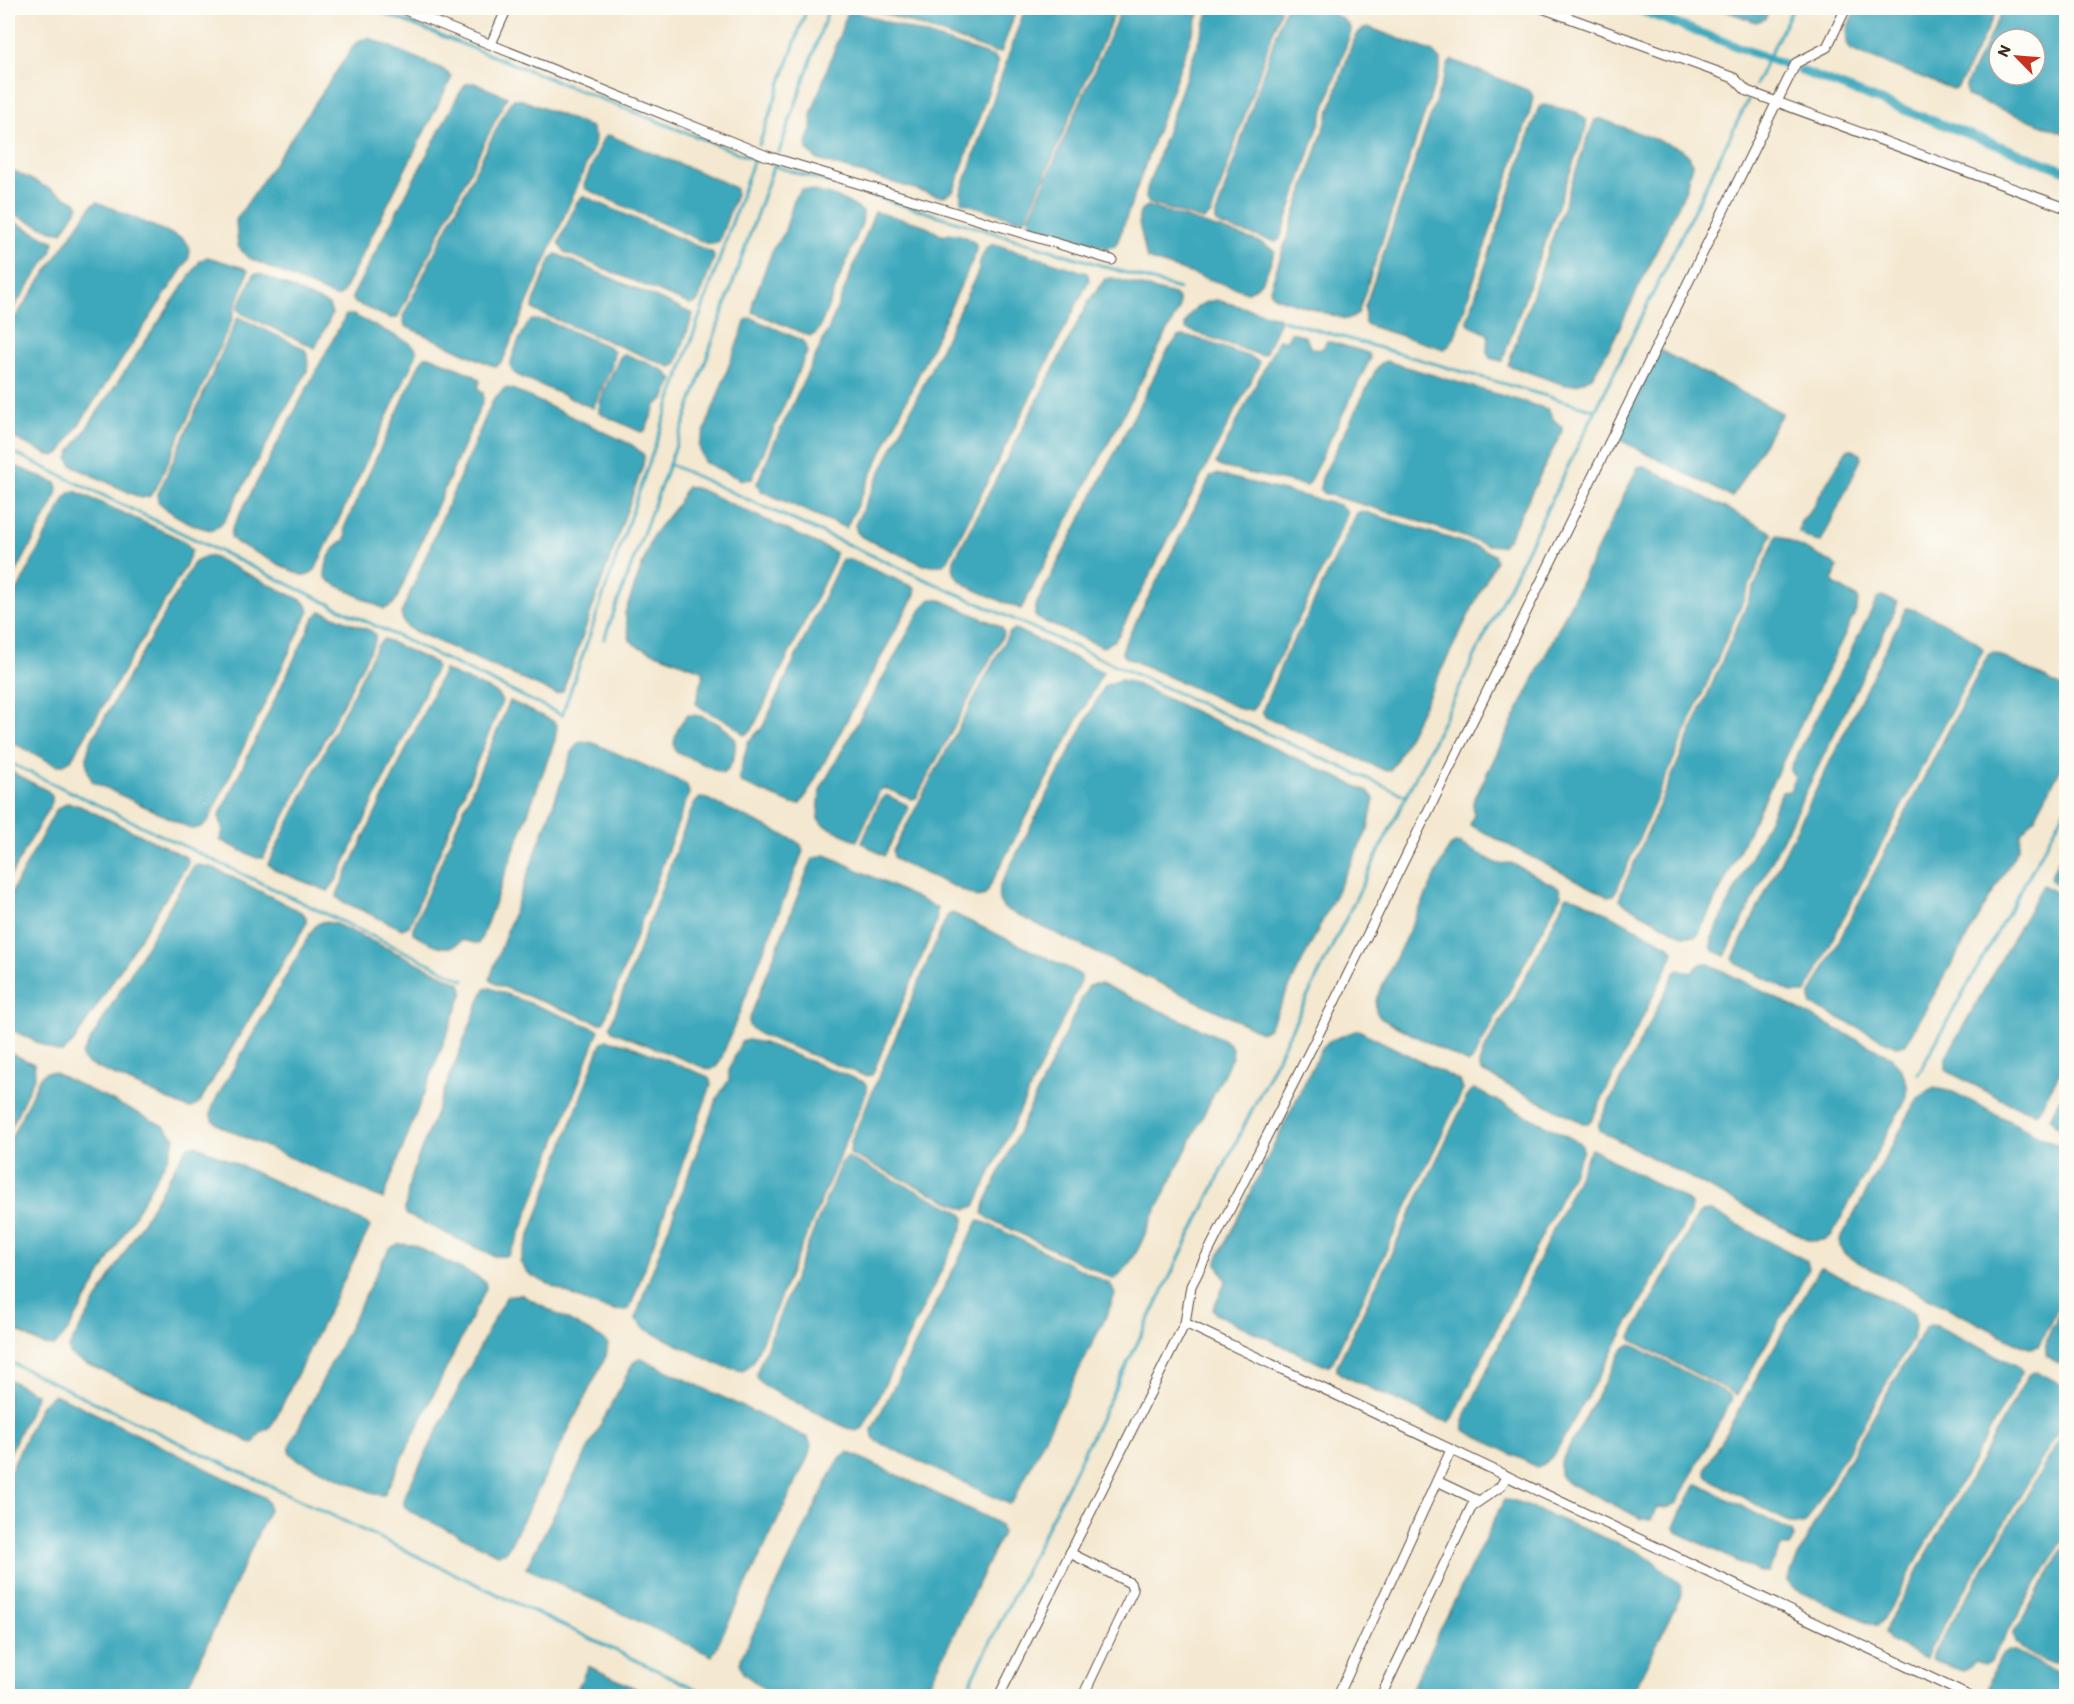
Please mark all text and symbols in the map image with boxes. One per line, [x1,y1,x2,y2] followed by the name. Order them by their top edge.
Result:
[1987,27,2047,87] north arrow
[1993,42,2015,60] text: N

